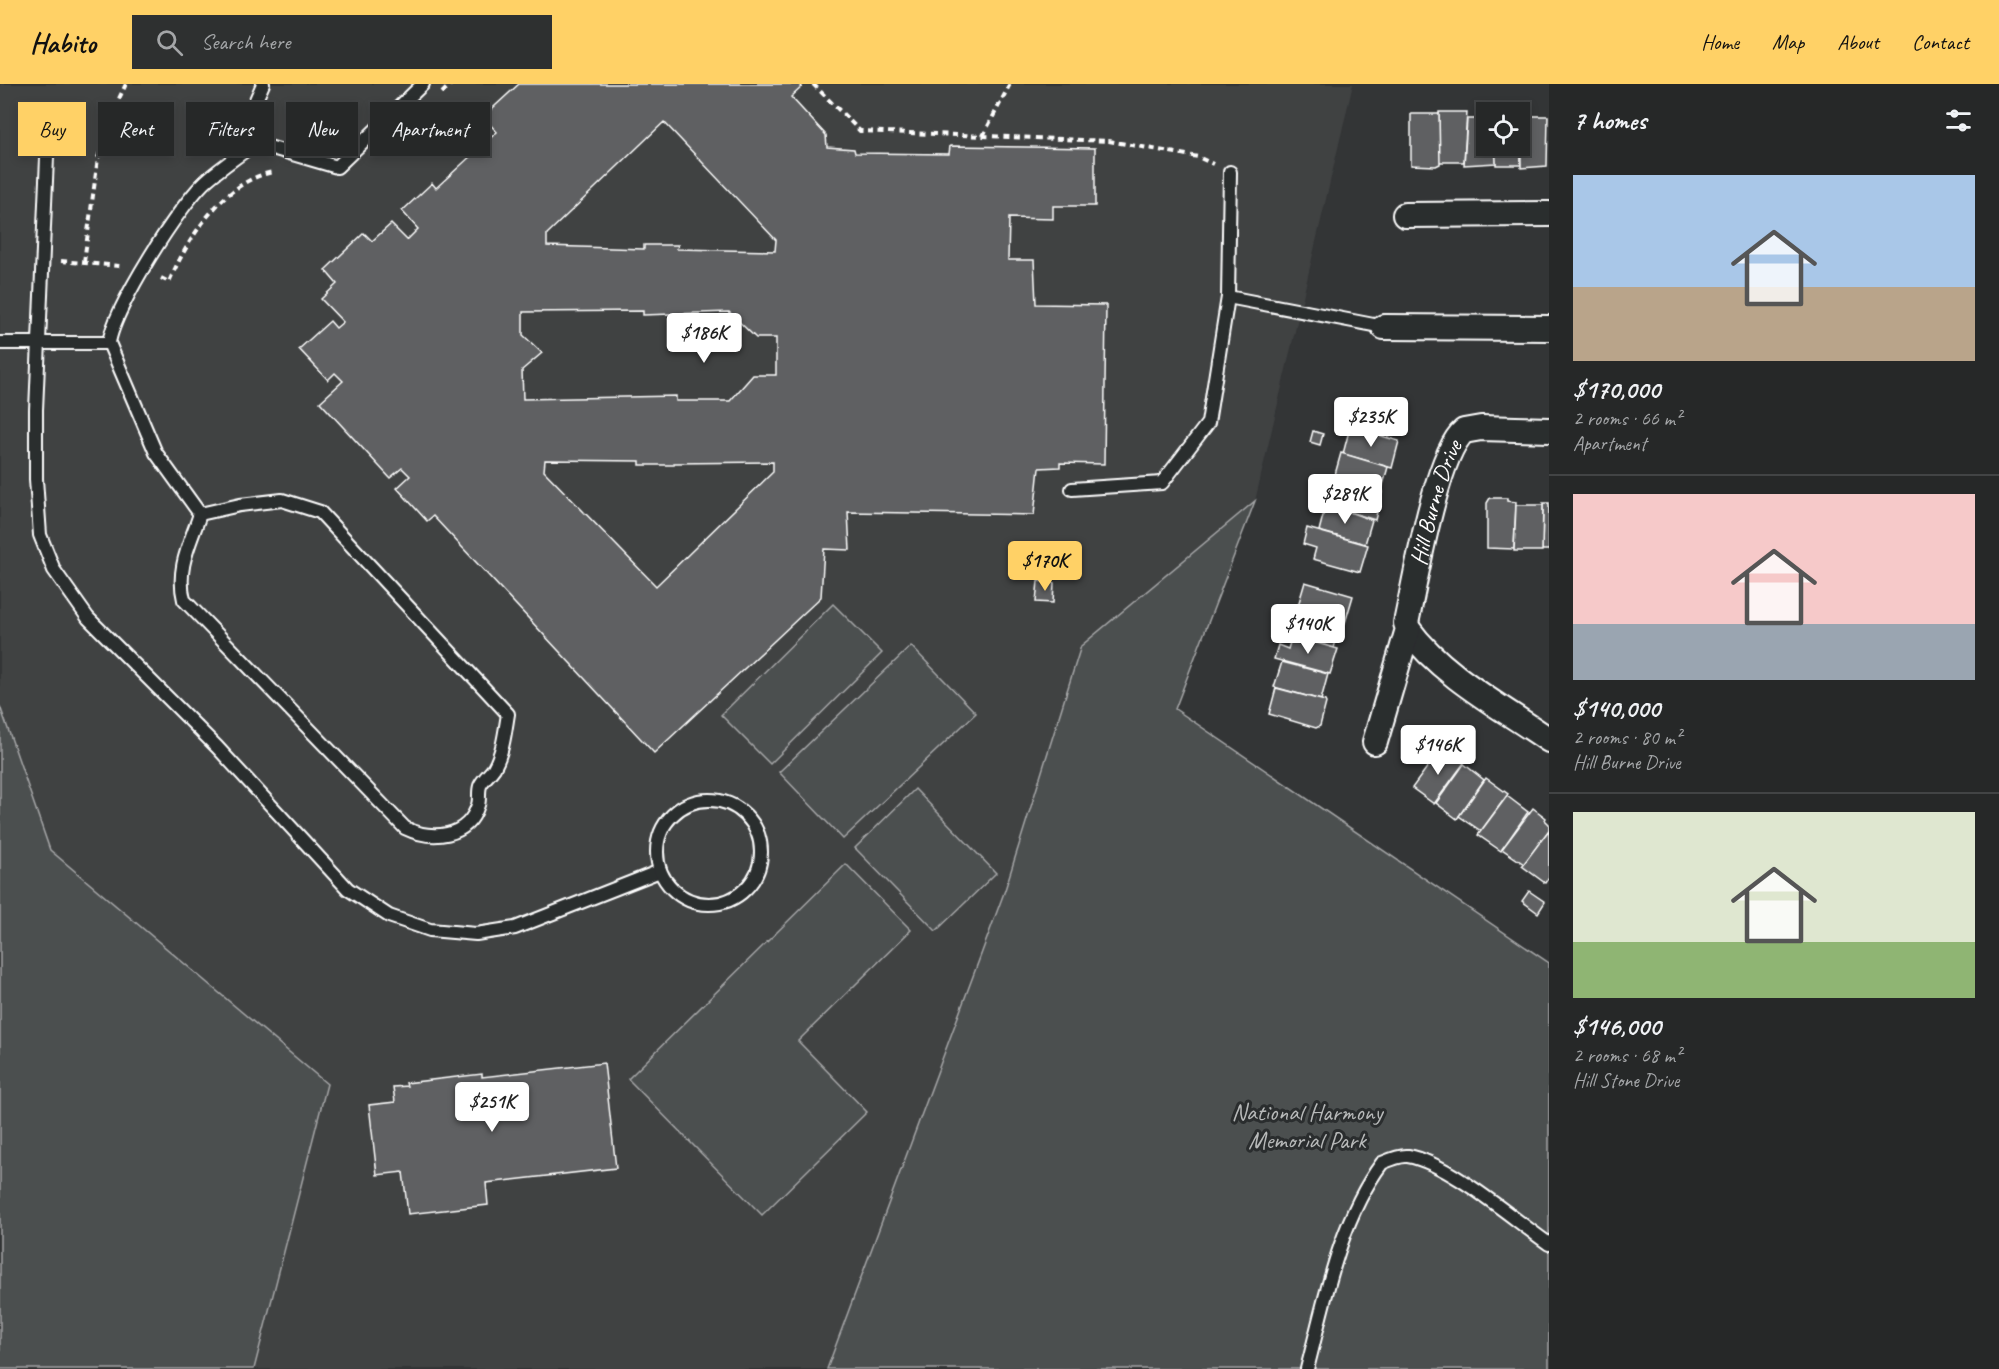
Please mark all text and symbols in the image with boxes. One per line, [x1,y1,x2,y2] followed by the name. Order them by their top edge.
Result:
[132,15,552,69] search box
[30,25,96,60] text: Habito
[153,26,186,59] icon: search
[201,28,291,56] text: Search here
[1701,29,1739,55] text: Home
[1772,29,1804,55] text: Map
[1837,29,1879,55] text: About
[1912,29,1969,55] text: Contact
[18,102,86,156] chip: Buy
[98,102,174,156] chip: Rent
[186,102,274,156] chip: Filters
[286,102,358,156] chip: New
[370,102,490,156] chip: Apartment
[1476,102,1530,156] map controls
[1476,102,1530,156] button: locate
[1573,104,1646,137] text: 7 homes
[1942,104,1975,137] icon: filters
[1720,214,1828,322] icon: home
[662,313,746,364] pin: $186K
[681,320,727,345] text: $186K
[1573,373,1660,406] text: $170,000
[1329,397,1413,448] pin: $235K
[1348,404,1394,429] text: $235K
[1573,406,1681,431] text: 2 rooms · 66 m²
[1573,431,1646,456] text: Apartment
[1403,432,1469,568] street label: Hill Burne Drive
[1303,474,1387,525] pin: $289K
[1322,481,1368,506] text: $289K
[1720,533,1828,641] icon: home
[1003,541,1087,592] pin: $170K
[1022,548,1068,573] text: $170K
[1266,604,1350,655] pin: $140K
[1285,611,1331,636] text: $140K
[1573,692,1660,725] text: $140,000
[1396,725,1480,776] pin: $146K
[1573,725,1681,750] text: 2 rooms · 80 m²
[1415,732,1461,757] text: $146K
[1573,750,1681,775] text: Hill Burne Drive
[1720,851,1828,959] icon: home
[1573,1010,1661,1043] text: $146,000
[1573,1043,1681,1068] text: 2 rooms · 68 m²
[1573,1068,1679,1093] text: Hill Stone Drive
[450,1082,534,1133] pin: $251K
[469,1089,515,1114] text: $251K
[1232,1097,1384,1155] park label: National Harmony Memorial Park

